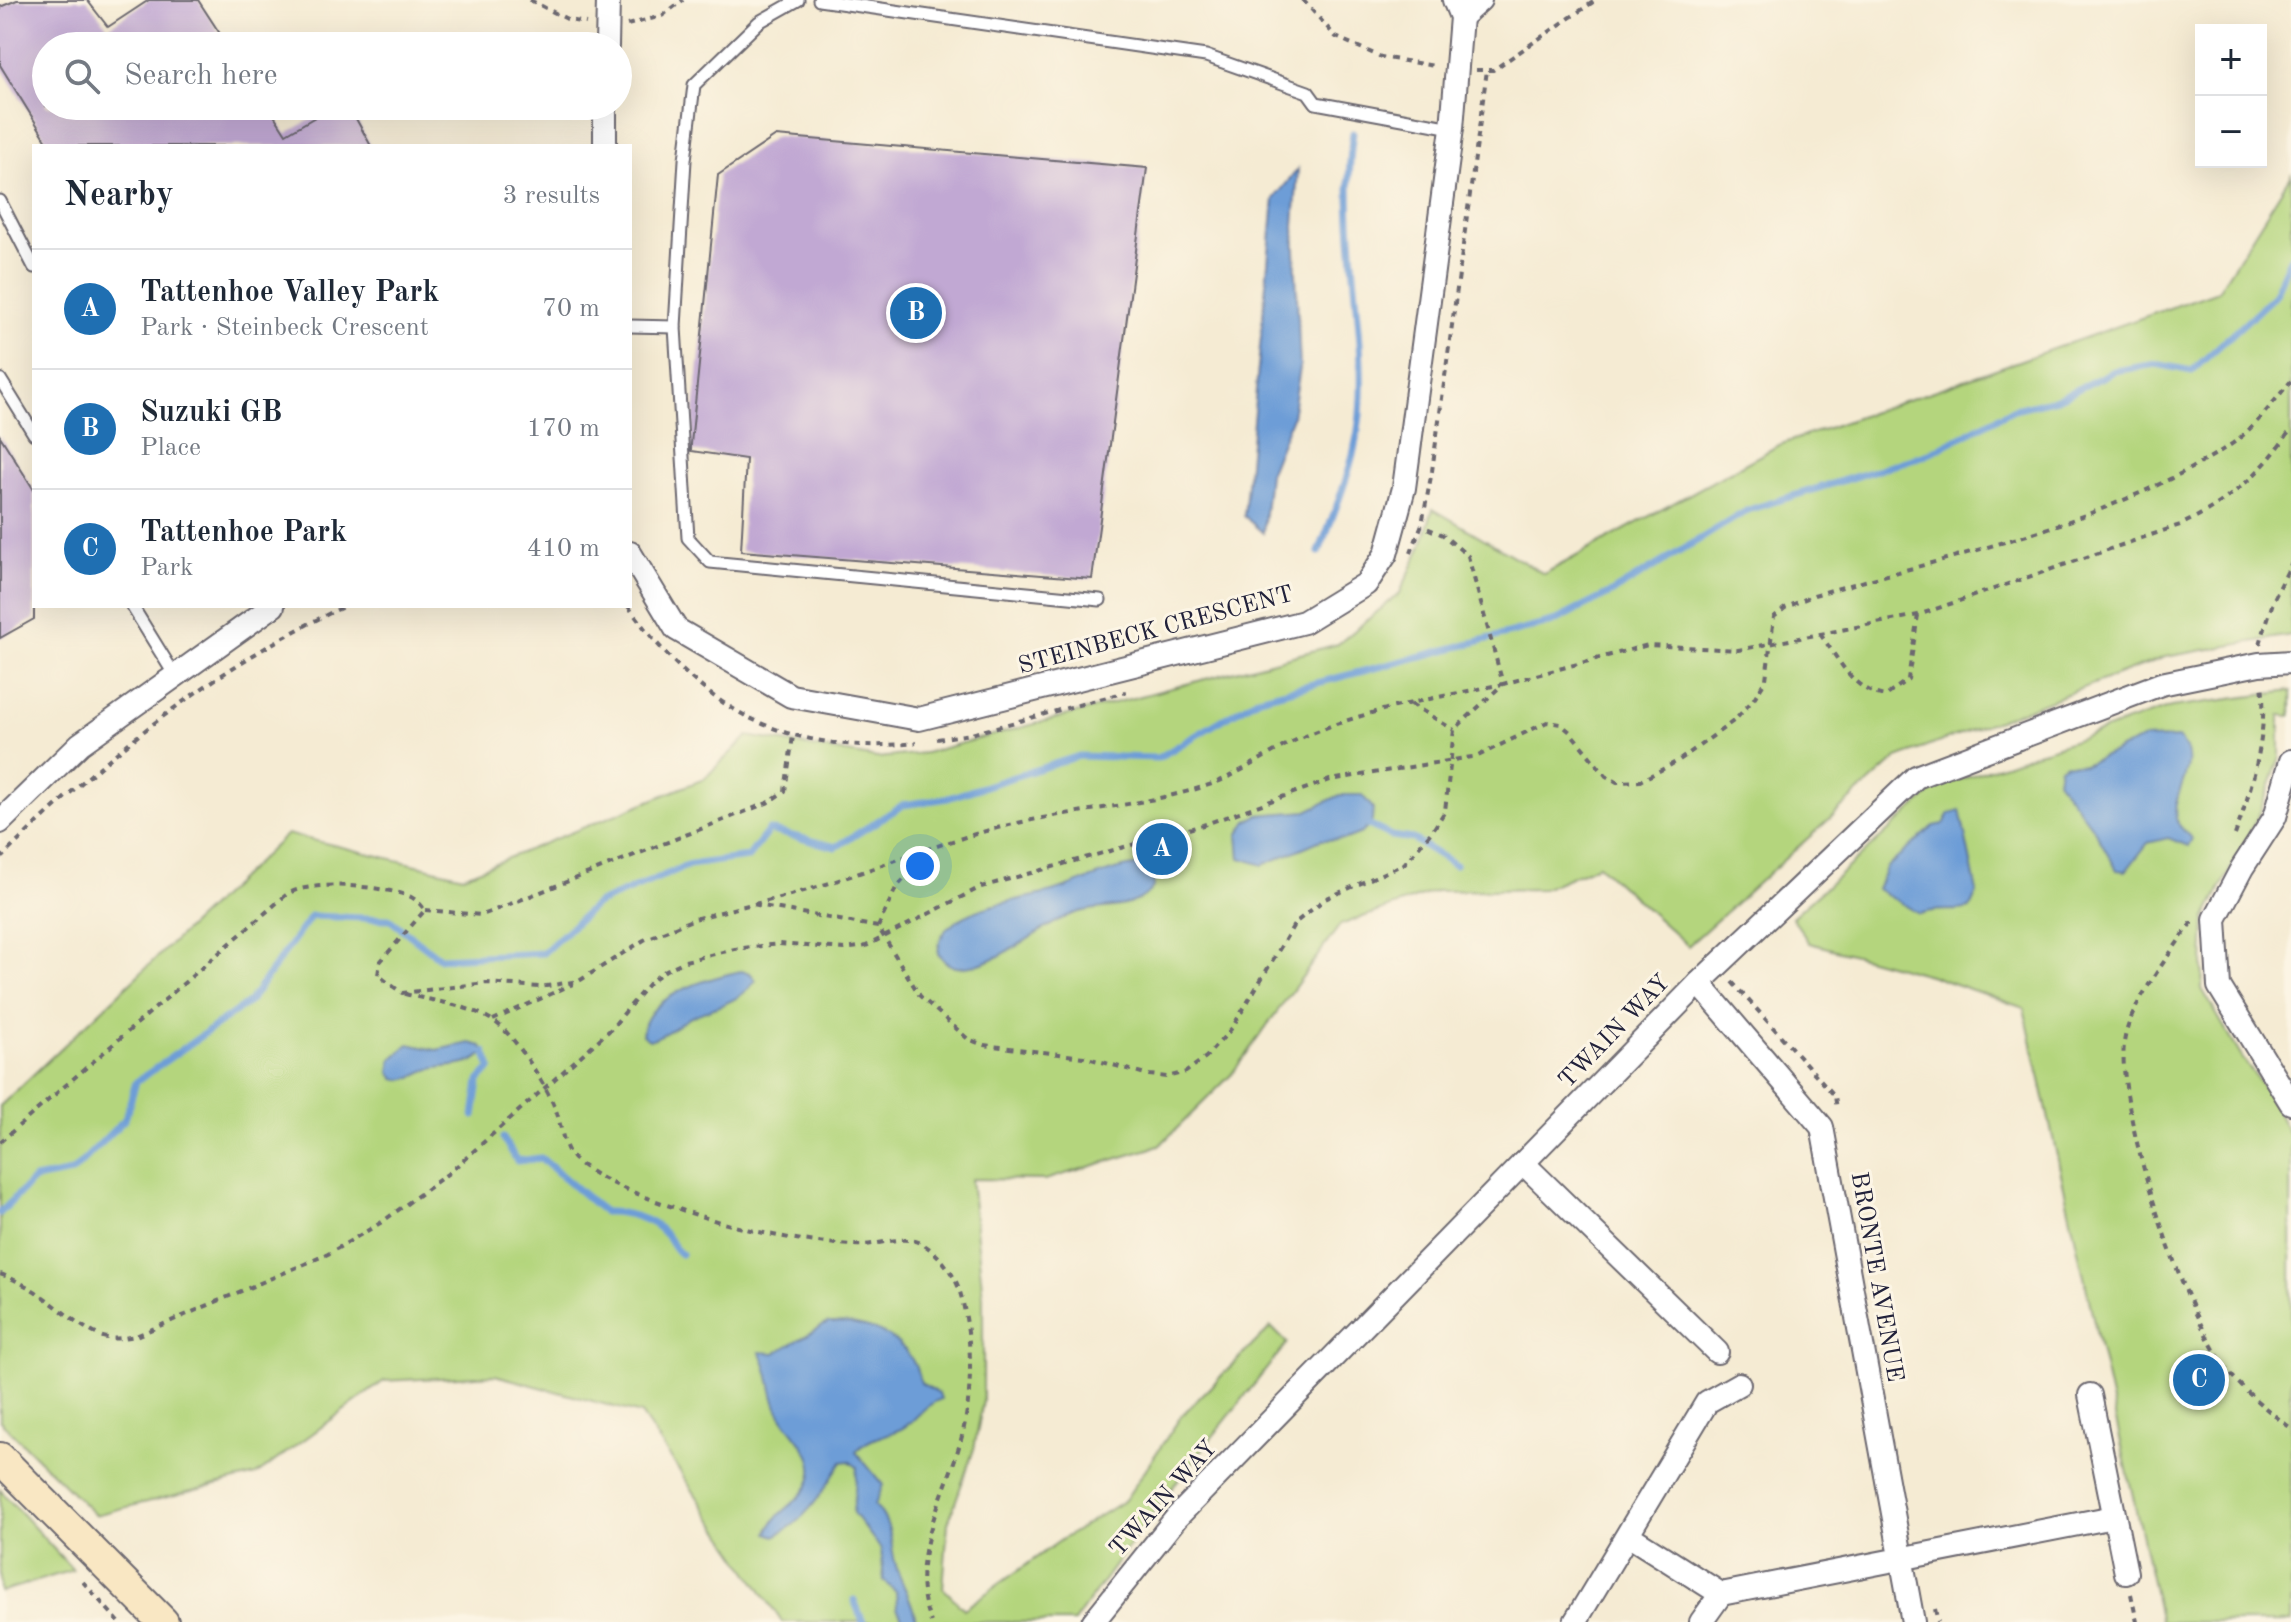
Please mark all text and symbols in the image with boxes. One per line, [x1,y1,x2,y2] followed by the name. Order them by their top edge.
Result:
[2195,24,2267,168] map controls
[2195,24,2267,96] button: +
[32,32,632,120] search box
[60,54,104,98] icon: search
[124,61,278,91] text: Search here
[2195,96,2267,168] button: −
[64,179,174,213] text: Nearby
[502,183,600,209] text: 3 results
[140,278,439,308] text: Tattenhoe Valley Park
[890,283,942,343] pin: B
[80,296,100,322] text: A
[542,296,600,322] text: 70 m
[140,315,429,341] text: Park · Steinbeck Crescent
[140,398,282,428] text: Suzuki GB
[81,416,99,442] text: B
[527,416,600,442] text: 170 m
[140,435,201,461] text: Place
[140,518,347,548] text: Tattenhoe Park
[81,536,99,562] text: C
[527,536,600,562] text: 410 m
[140,555,194,581] text: Park
[1016,583,1296,679] street label: STEINBECK CRESCENT
[1136,819,1188,879] pin: A
[900,846,940,886] your location
[1555,971,1675,1093] street label: TWAIN WAY
[1846,1170,1906,1384] street label: BRONTE AVENUE
[2173,1350,2225,1410] pin: C
[1106,1436,1222,1562] street label: TWAIN WAY

